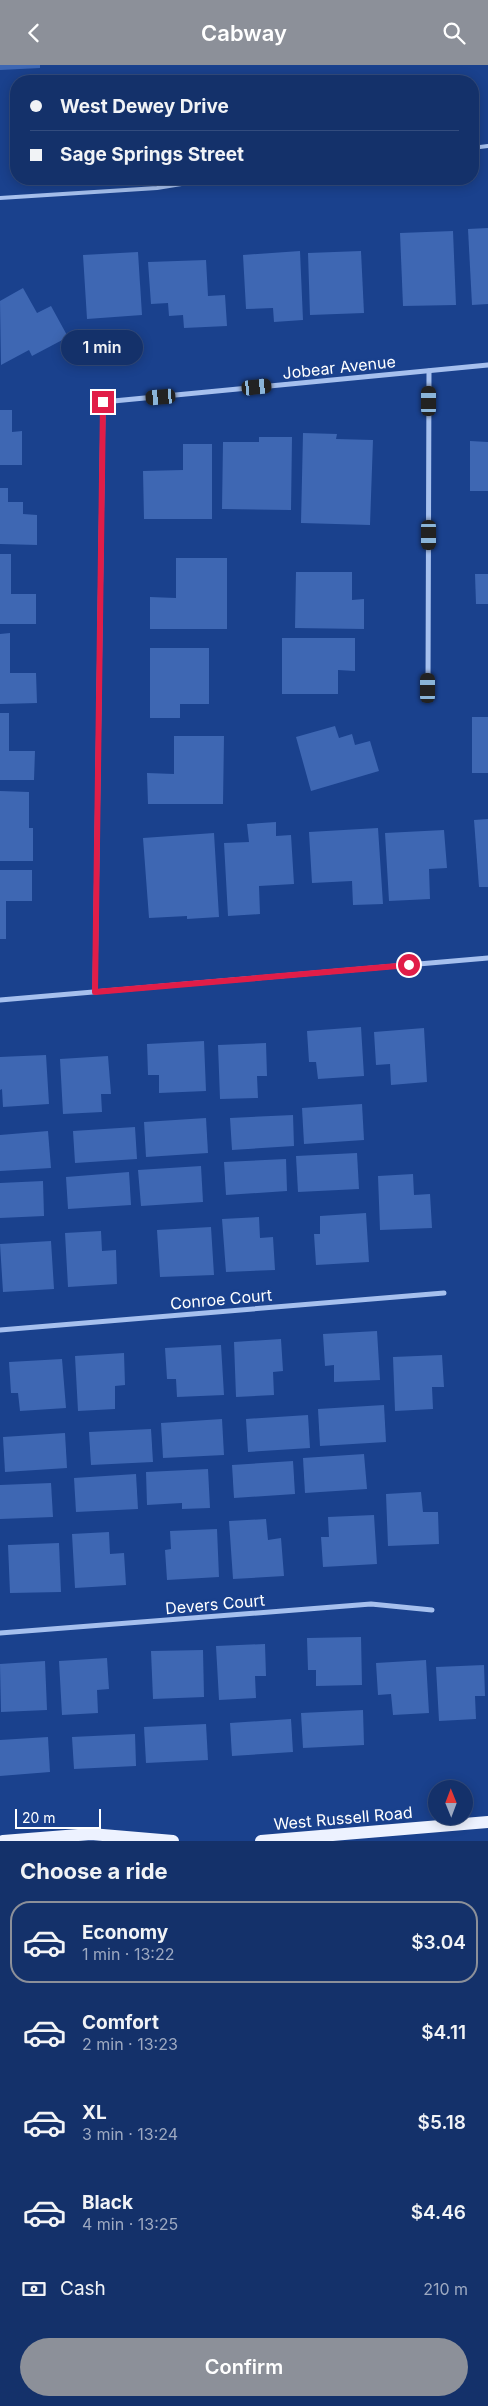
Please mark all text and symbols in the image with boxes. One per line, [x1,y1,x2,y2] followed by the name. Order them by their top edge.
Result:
[20,19,48,47] icon: back
[440,19,468,47] icon: search
[201,20,287,46] text: Cabway
[60,95,229,118] text: West Dewey Drive
[60,143,244,166] text: Sage Springs Street
[62,329,144,365] callout: 1 min
[82,337,122,357] text: 1 min
[281,351,397,383] street label: Jobear Avenue
[241,378,272,396] car
[421,386,436,416] car
[145,388,176,406] car
[92,391,114,413] route end
[421,520,436,550] car
[420,673,435,703] car
[398,954,420,976] route start
[169,1285,273,1313] street label: Conroe Court
[164,1590,266,1618] street label: Devers Court
[428,1780,472,1825] north arrow
[428,1780,473,1825] map controls
[273,1802,413,1834] street label: West Russell Road
[15,1806,101,1829] scale bar
[22,1809,56,1826] text: 20 m
[20,1858,168,1884] text: Choose a ride
[22,1920,67,1965] icon: car
[82,1921,168,1944] text: Economy
[411,1931,466,1954] text: $3.04
[82,1944,174,1964] text: 1 min · 13:22
[22,2010,67,2055] icon: car
[82,2011,159,2034] text: Comfort
[421,2021,466,2044] text: $4.11
[82,2034,178,2054] text: 2 min · 13:23
[22,2100,67,2145] icon: car
[82,2101,107,2124] text: XL
[418,2111,466,2134] text: $5.18
[82,2124,178,2144] text: 3 min · 13:24
[22,2190,67,2235] icon: car
[82,2191,133,2214] text: Black
[411,2201,466,2224] text: $4.46
[82,2214,178,2234] text: 4 min · 13:25
[20,2275,48,2303] icon: cash
[60,2277,106,2300] text: Cash
[423,2279,468,2299] text: 210 m
[20,2338,468,2396] button: Confirm

